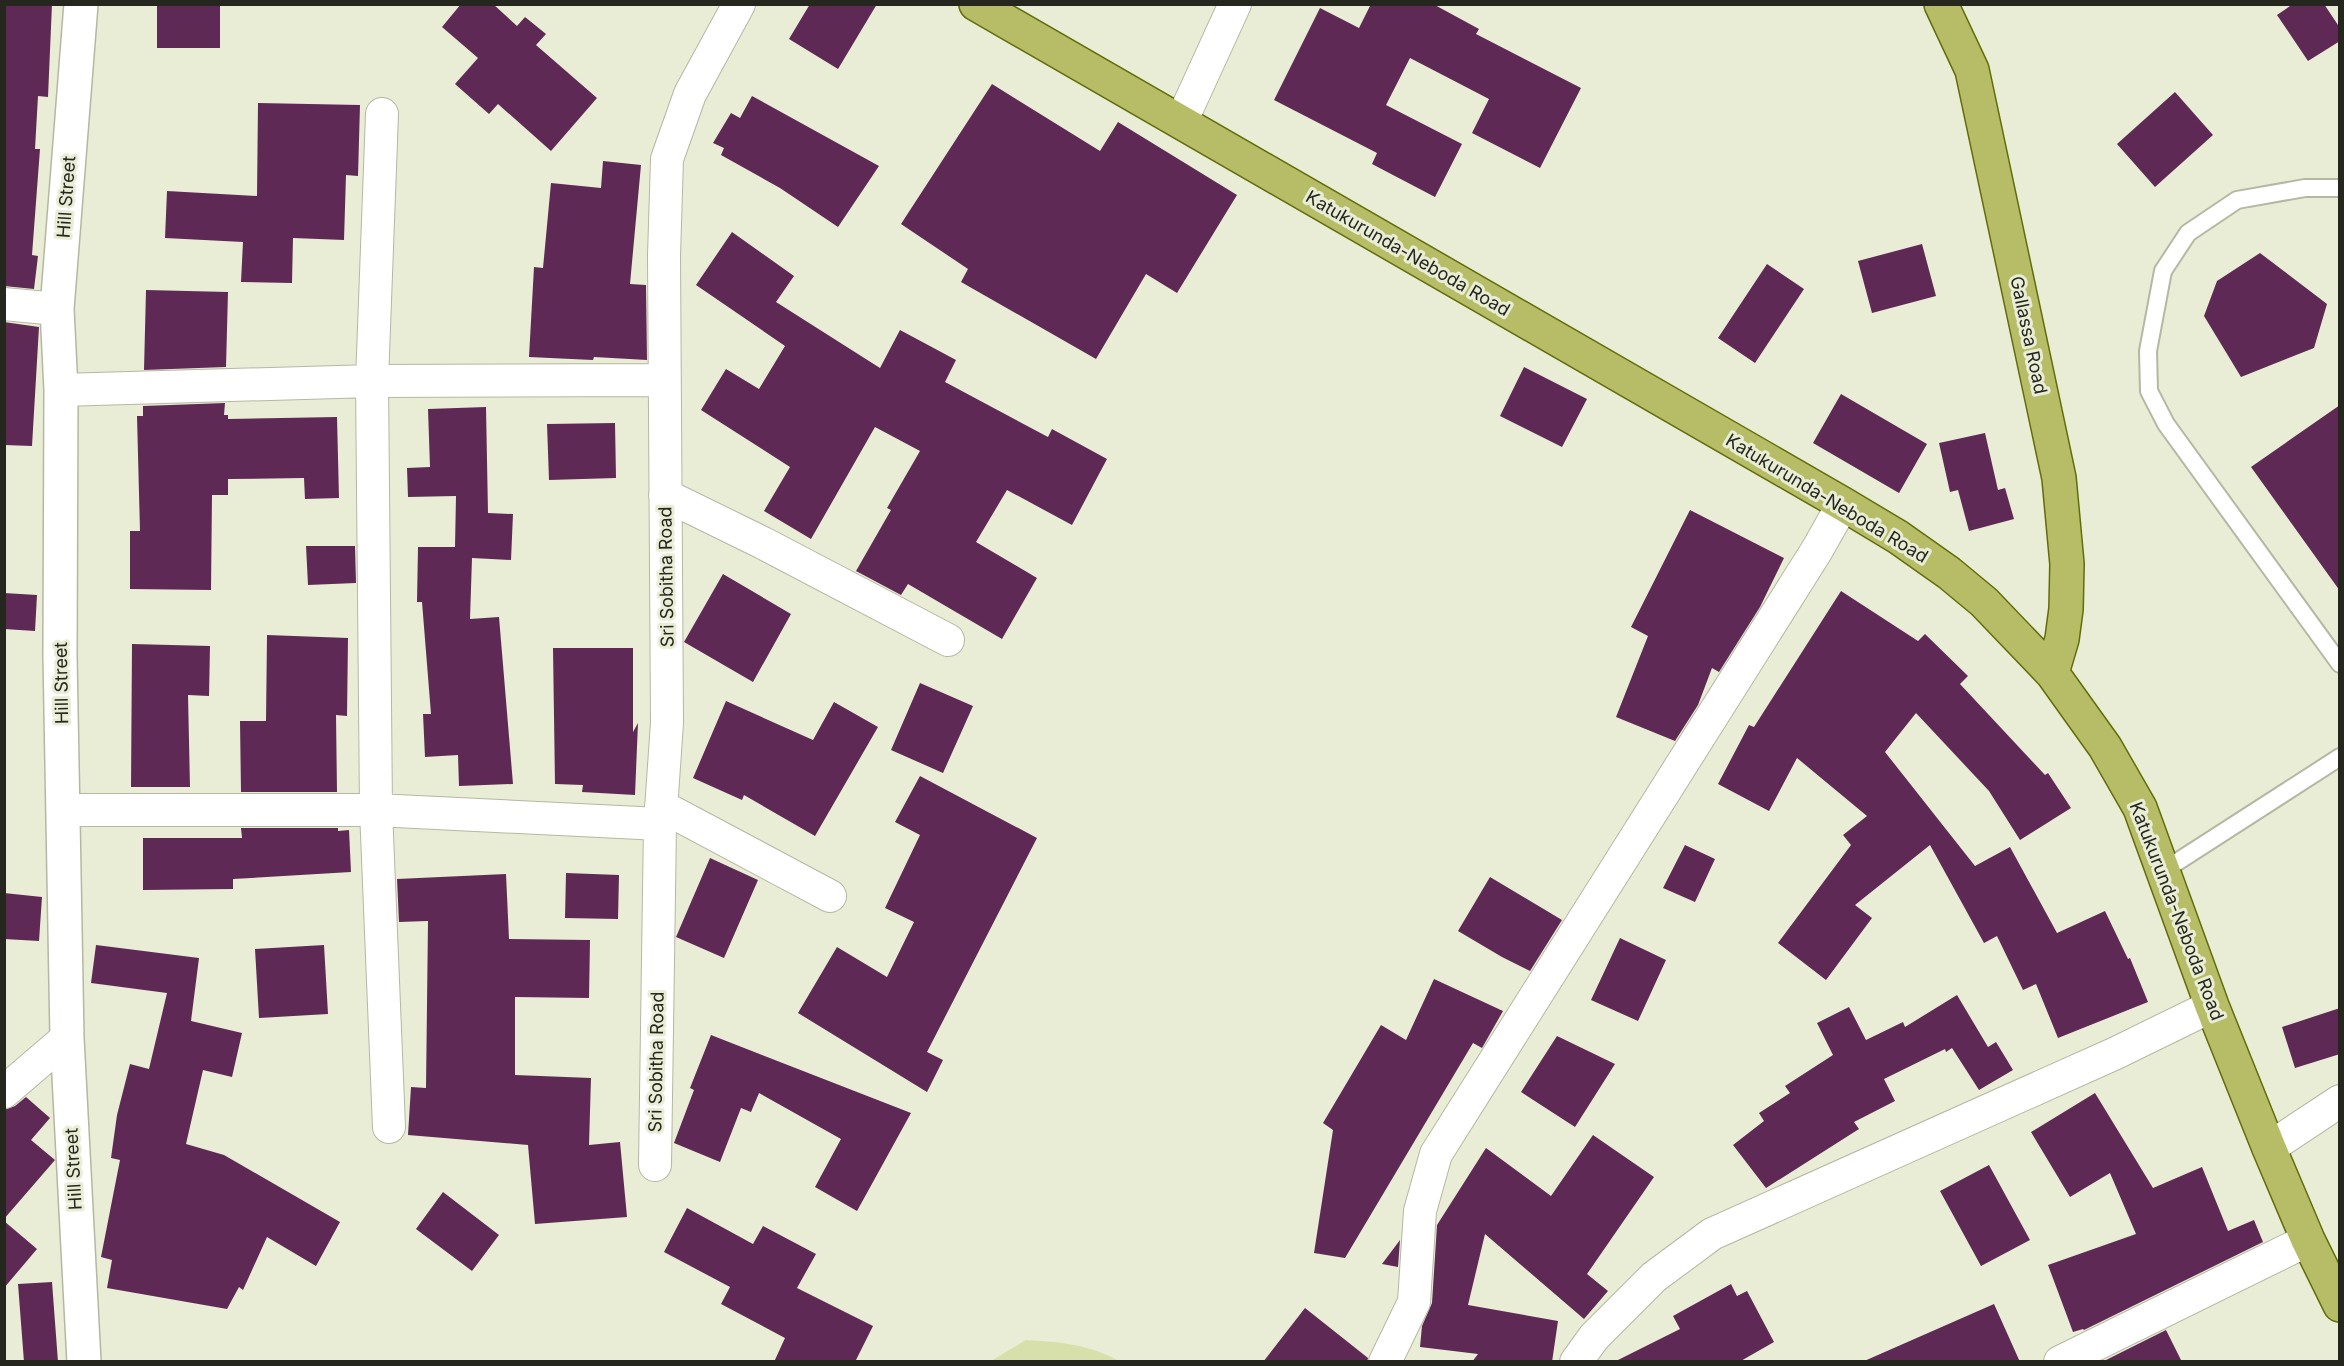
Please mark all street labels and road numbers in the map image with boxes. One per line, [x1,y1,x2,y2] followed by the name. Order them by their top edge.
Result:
[53,155,79,239] street label: Hill Street
[1302,186,1514,320] street label: Katukurunda-Neboda Road
[2006,274,2052,396] street label: Gallassa Road
[1722,429,1932,567] street label: Katukurunda-Neboda Road
[654,506,678,648] street label: Sri Sobitha Road
[50,642,72,724] street label: Hill Street
[2126,799,2228,1023] street label: Katukurunda-Neboda Road
[644,991,668,1133] street label: Sri Sobitha Road
[60,1127,86,1211] street label: Hill Street

